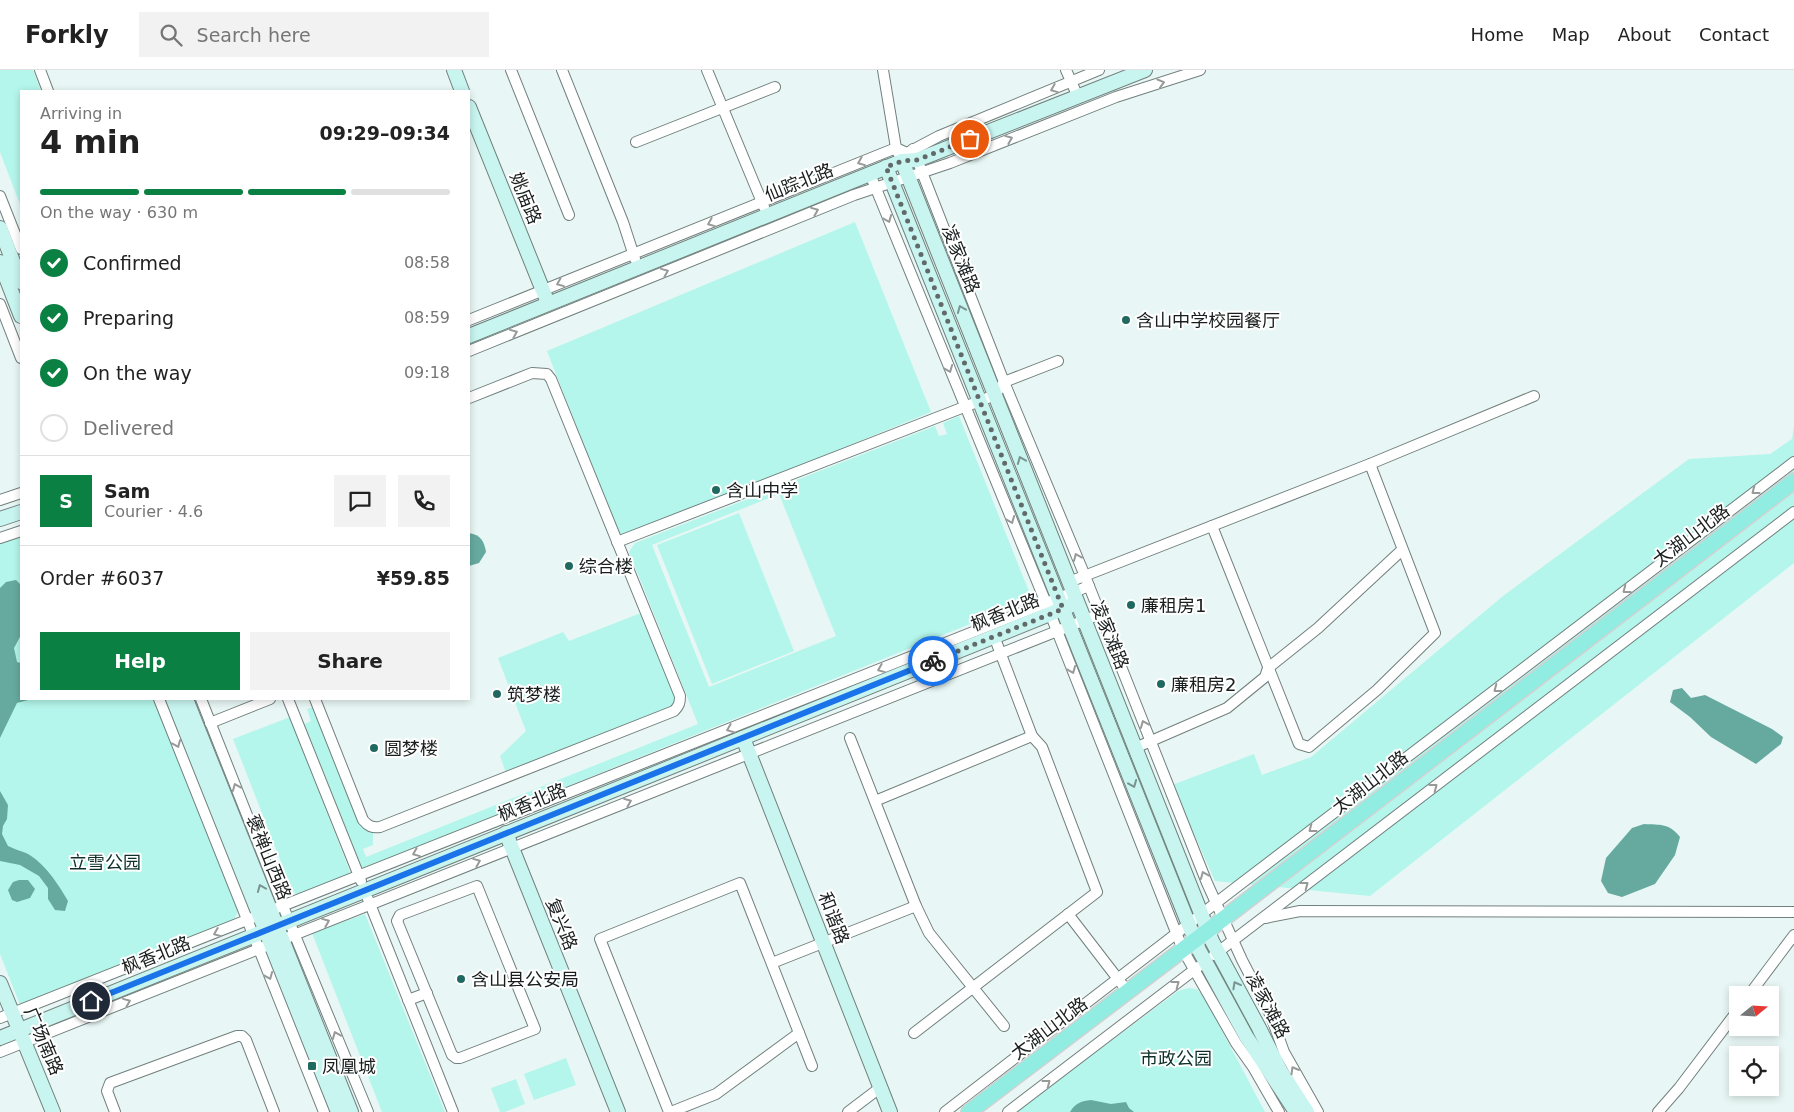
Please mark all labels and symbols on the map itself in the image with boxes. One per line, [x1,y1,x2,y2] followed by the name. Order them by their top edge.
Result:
[1157,78,1165,88] one-way arrow
[1050,82,1059,93] one-way arrow
[949,118,991,160] pin
[1004,135,1013,146] one-way arrow
[858,156,866,166] one-way arrow
[762,159,836,205] street label: 仙踪北路
[506,169,546,227] street label: 姚庙路
[810,207,819,217] one-way arrow
[882,214,892,223] one-way arrow
[707,216,716,227] one-way arrow
[938,222,984,296] street label: 凌家滩路
[660,268,669,278] one-way arrow
[556,277,565,288] one-way arrow
[956,305,967,314] one-way arrow
[1136,310,1280,331] place label: 含山中学校园餐厅
[1120,314,1132,326] marker: 含山中学校园餐厅
[509,328,518,339] one-way arrow
[943,364,954,373] one-way arrow
[1016,456,1027,465] one-way arrow
[726,480,798,501] place label: 含山中学
[710,484,722,496] marker: 含山中学
[1752,486,1761,494] one-way arrow
[1649,500,1733,570] street label: 太湖山北路
[1005,515,1015,523] one-way arrow
[1073,553,1083,562] one-way arrow
[579,556,633,577] place label: 综合楼
[563,560,575,572] marker: 综合楼
[1623,585,1632,593] one-way arrow
[968,589,1042,635] street label: 枫香北路
[1141,595,1206,616] place label: 廉租房1
[1087,598,1133,672] street label: 凌家滩路
[1125,599,1137,611] marker: 廉租房1
[908,636,958,686] courier
[877,662,886,673] one-way arrow
[1066,665,1076,674] one-way arrow
[1171,674,1236,695] place label: 廉租房2
[1155,678,1167,690] marker: 廉租房2
[1494,683,1503,691] one-way arrow
[507,684,561,705] place label: 筑梦楼
[491,688,503,700] marker: 筑梦楼
[1140,720,1150,729] one-way arrow
[726,722,735,733] one-way arrow
[384,738,438,759] place label: 圆梦楼
[171,739,181,748] one-way arrow
[368,742,380,754] marker: 圆梦楼
[1328,746,1412,818] street label: 太湖山北路
[495,779,569,825] street label: 枫香北路
[1127,779,1137,788] one-way arrow
[231,783,242,792] one-way arrow
[1428,784,1438,793] one-way arrow
[623,798,632,808] one-way arrow
[242,811,296,903] street label: 褒禅山西路
[1309,824,1318,832] one-way arrow
[413,848,421,858] one-way arrow
[69,852,141,873] park label: 立雪公园
[472,858,481,868] one-way arrow
[1199,871,1210,880] one-way arrow
[1299,883,1308,891] one-way arrow
[257,884,268,893] one-way arrow
[815,889,853,947] street label: 和谐路
[542,895,582,953] street label: 复兴路
[321,918,330,928] one-way arrow
[213,927,221,937] one-way arrow
[119,932,193,978] street label: 枫香北路
[1242,968,1294,1042] street label: 凌家滩路
[471,969,579,990] place label: 含山县公安局
[263,972,273,980] one-way arrow
[455,973,467,985] marker: 含山县公安局
[70,980,112,1022] pin
[1170,981,1180,990] one-way arrow
[1232,981,1242,990] one-way arrow
[1729,986,1779,1036] north arrow
[1007,993,1091,1063] street label: 太湖山北路
[122,997,130,1007] one-way arrow
[20,1004,68,1078] street label: 广场南路
[332,1031,342,1039] one-way arrow
[1140,1048,1212,1069] park label: 市政公园
[322,1056,376,1077] place label: 凤凰城
[306,1060,318,1072] marker: 凤凰城
[1290,1066,1300,1075] one-way arrow
[1041,1080,1050,1088] one-way arrow

